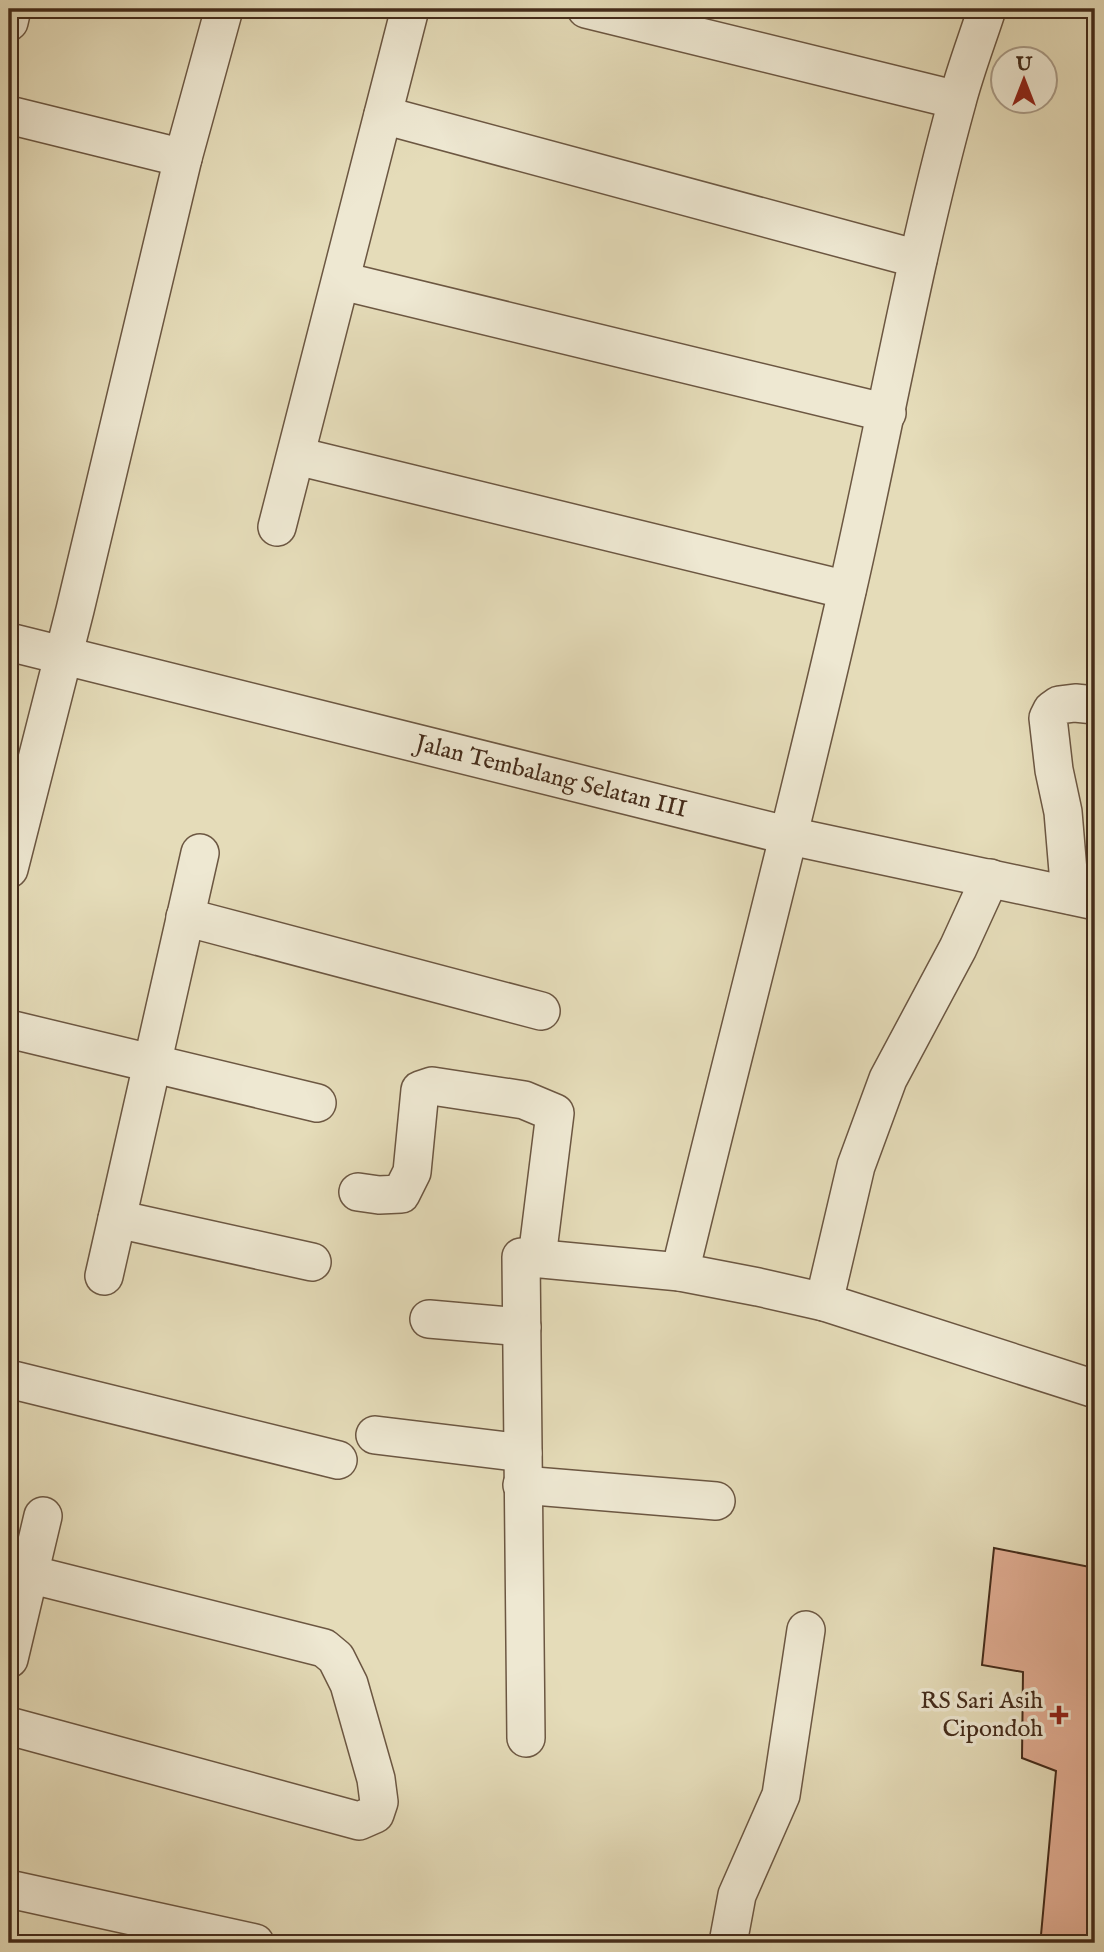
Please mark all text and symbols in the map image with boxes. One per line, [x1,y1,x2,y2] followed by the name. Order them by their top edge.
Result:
[988,46,1058,116] north arrow
[1015,53,1033,77] text: U
[409,728,690,826] street label: Jalan Tembalang Selatan III
[920,1686,1043,1745] place label: RS Sari Asih Cipondoh
[1049,1705,1069,1725] marker: RS Sari Asih Cipondoh

